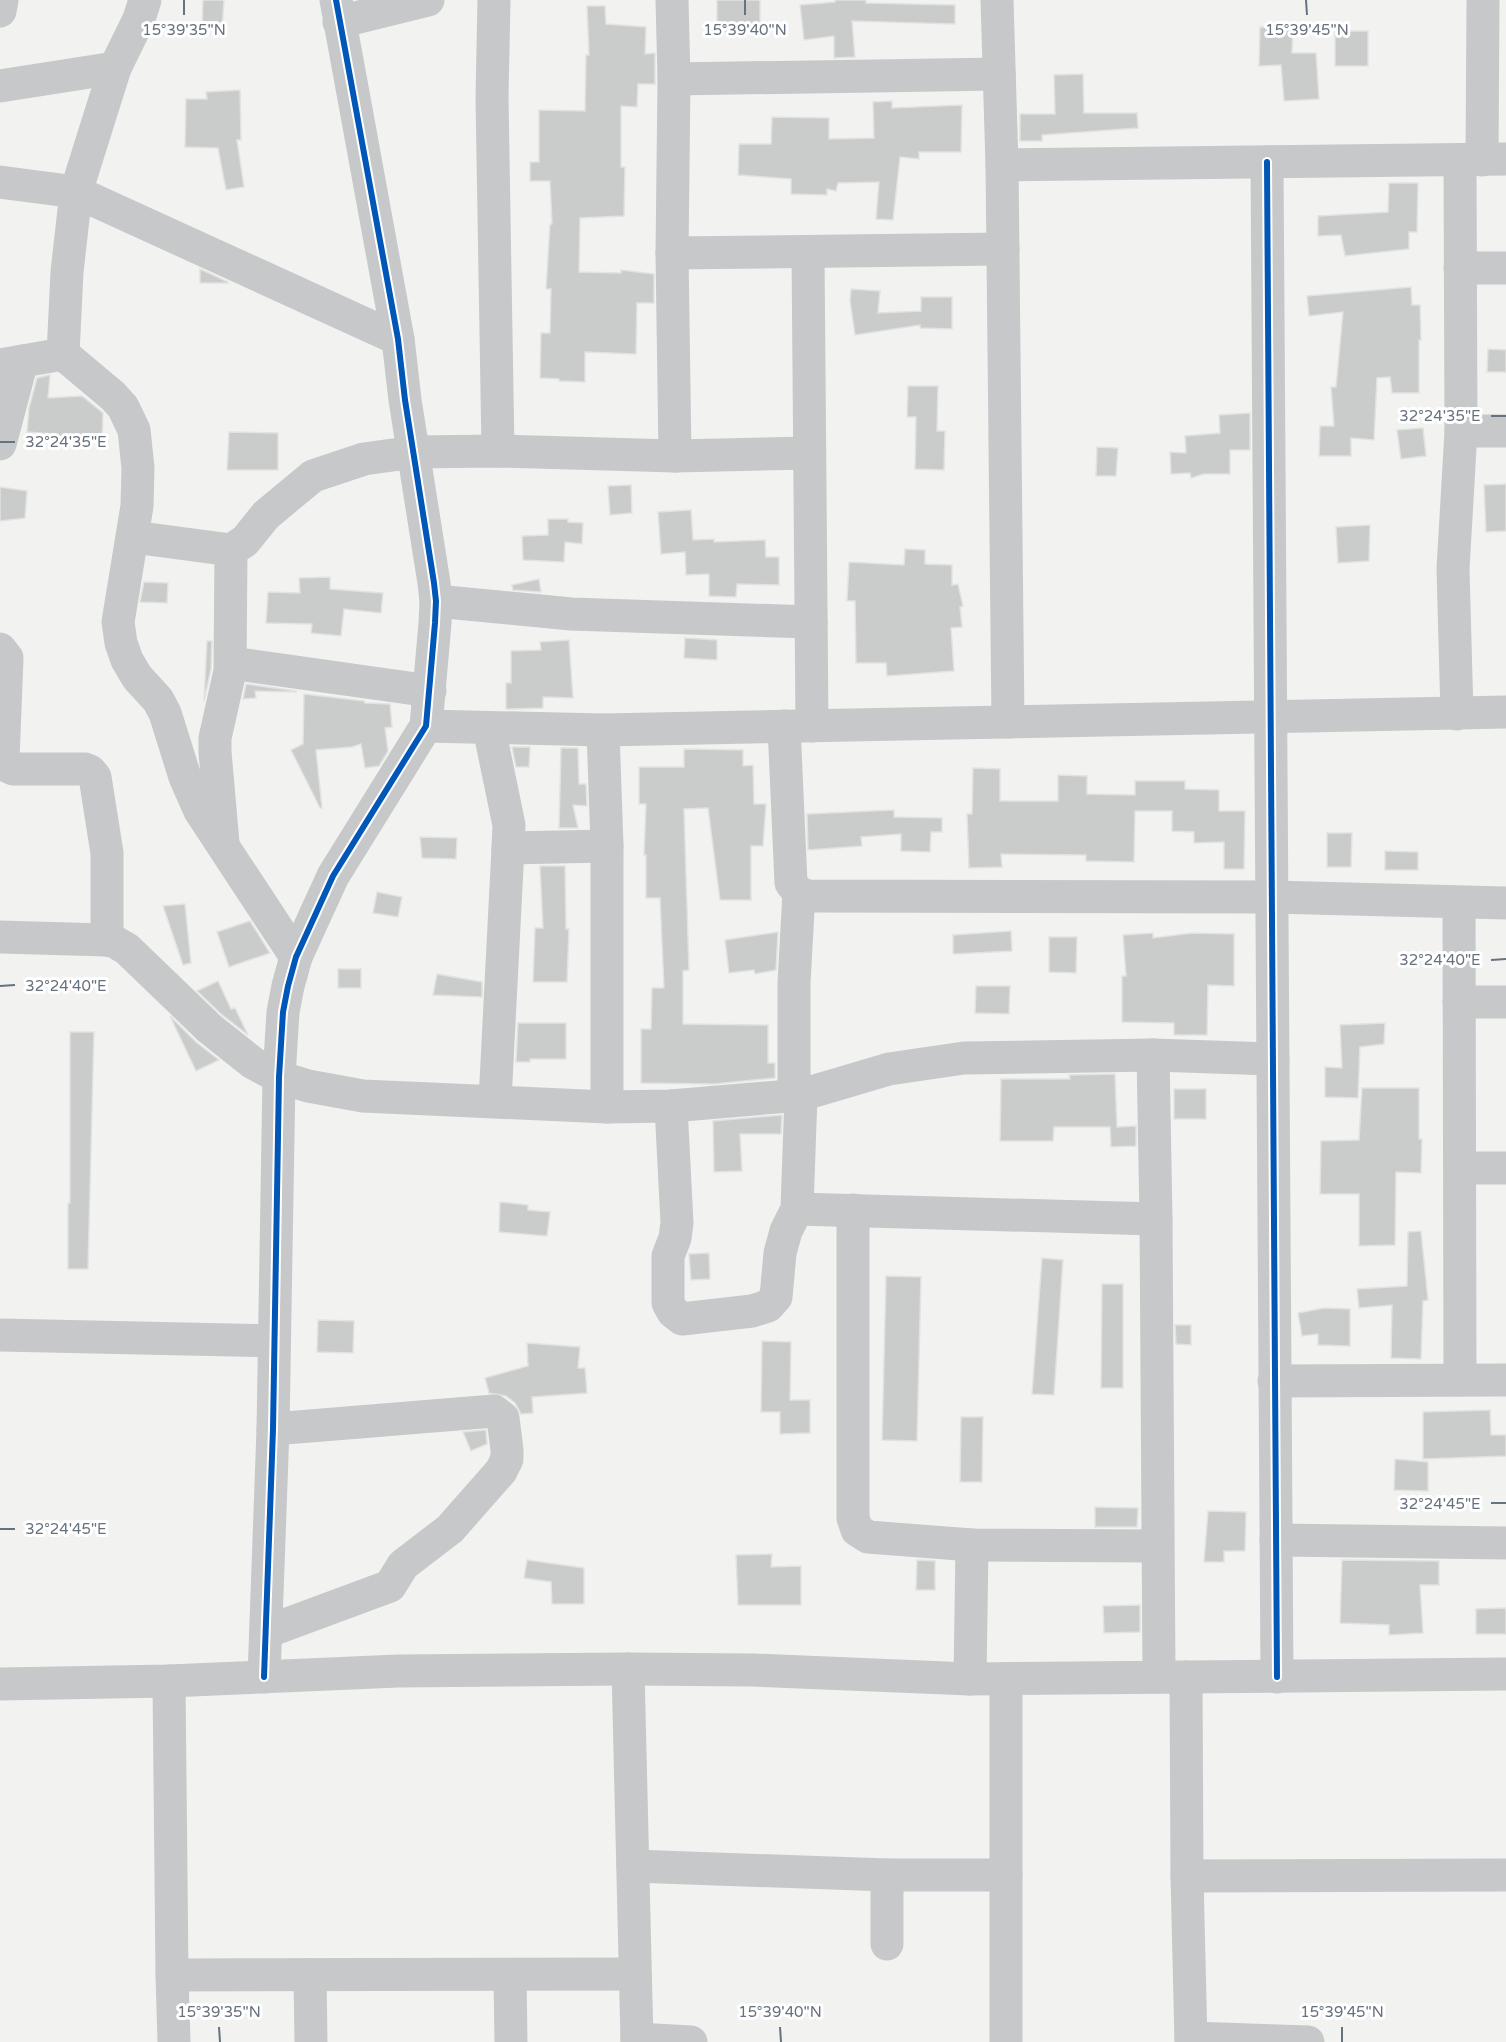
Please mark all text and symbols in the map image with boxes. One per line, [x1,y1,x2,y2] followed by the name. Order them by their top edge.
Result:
[142,21,226,39] text: 15°39'35"N
[703,21,787,39] text: 15°39'40"N
[1265,21,1349,39] text: 15°39'45"N
[1399,407,1481,425] text: 32°24'35"E
[25,433,107,451] text: 32°24'35"E
[1399,951,1481,969] text: 32°24'40"E
[25,977,107,995] text: 32°24'40"E
[1399,1495,1481,1513] text: 32°24'45"E
[25,1520,107,1538] text: 32°24'45"E
[177,2003,261,2021] text: 15°39'35"N
[738,2003,822,2021] text: 15°39'40"N
[1300,2003,1384,2021] text: 15°39'45"N

